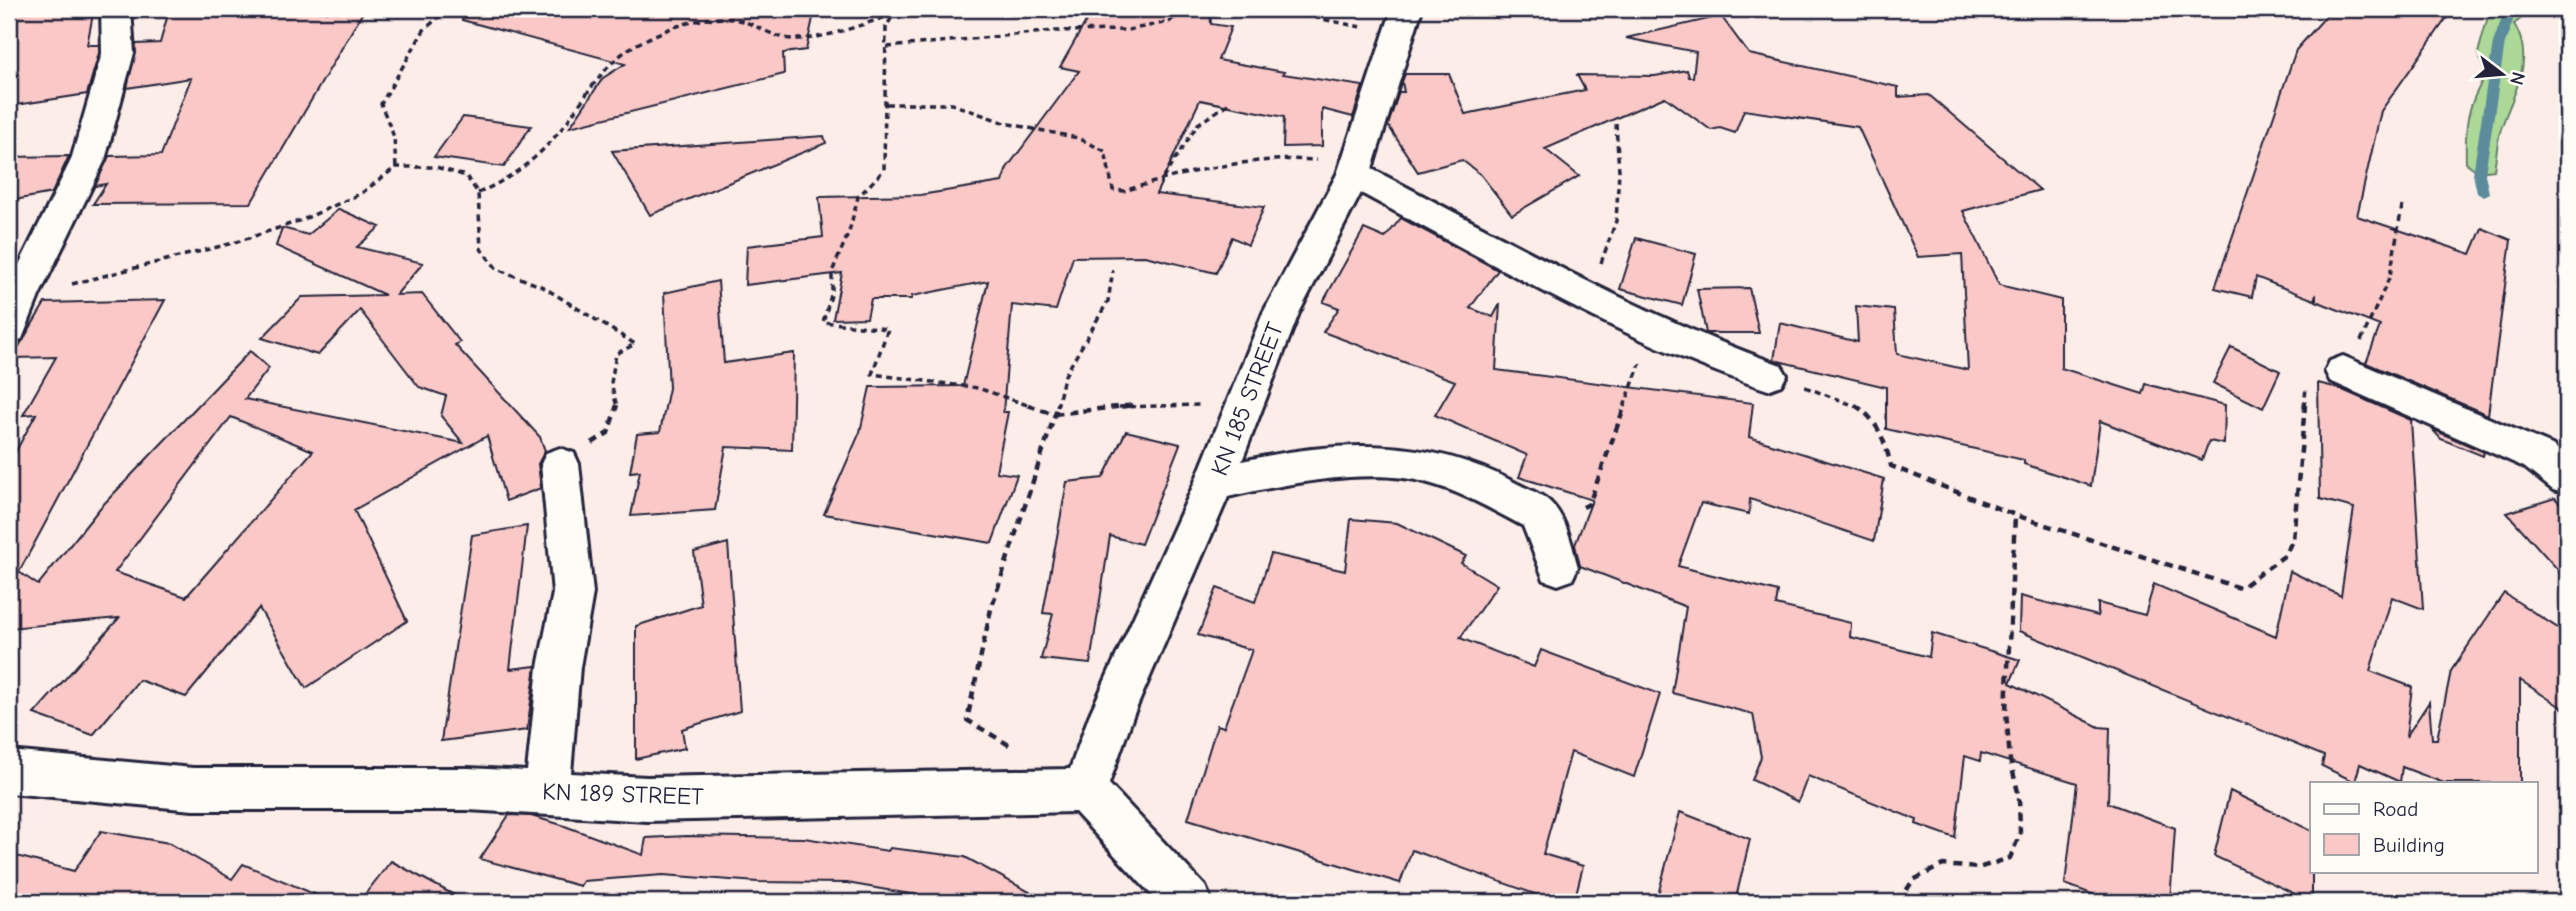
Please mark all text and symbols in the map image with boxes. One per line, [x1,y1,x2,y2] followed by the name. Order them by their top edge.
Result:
[2468,38,2538,108] north arrow
[2505,69,2530,87] text: N
[1205,318,1289,479] street label: KN 185 STREET
[542,777,705,811] street label: KN 189 STREET
[2310,782,2538,872] legend
[2373,797,2418,821] text: Road
[2373,833,2445,857] text: Building

